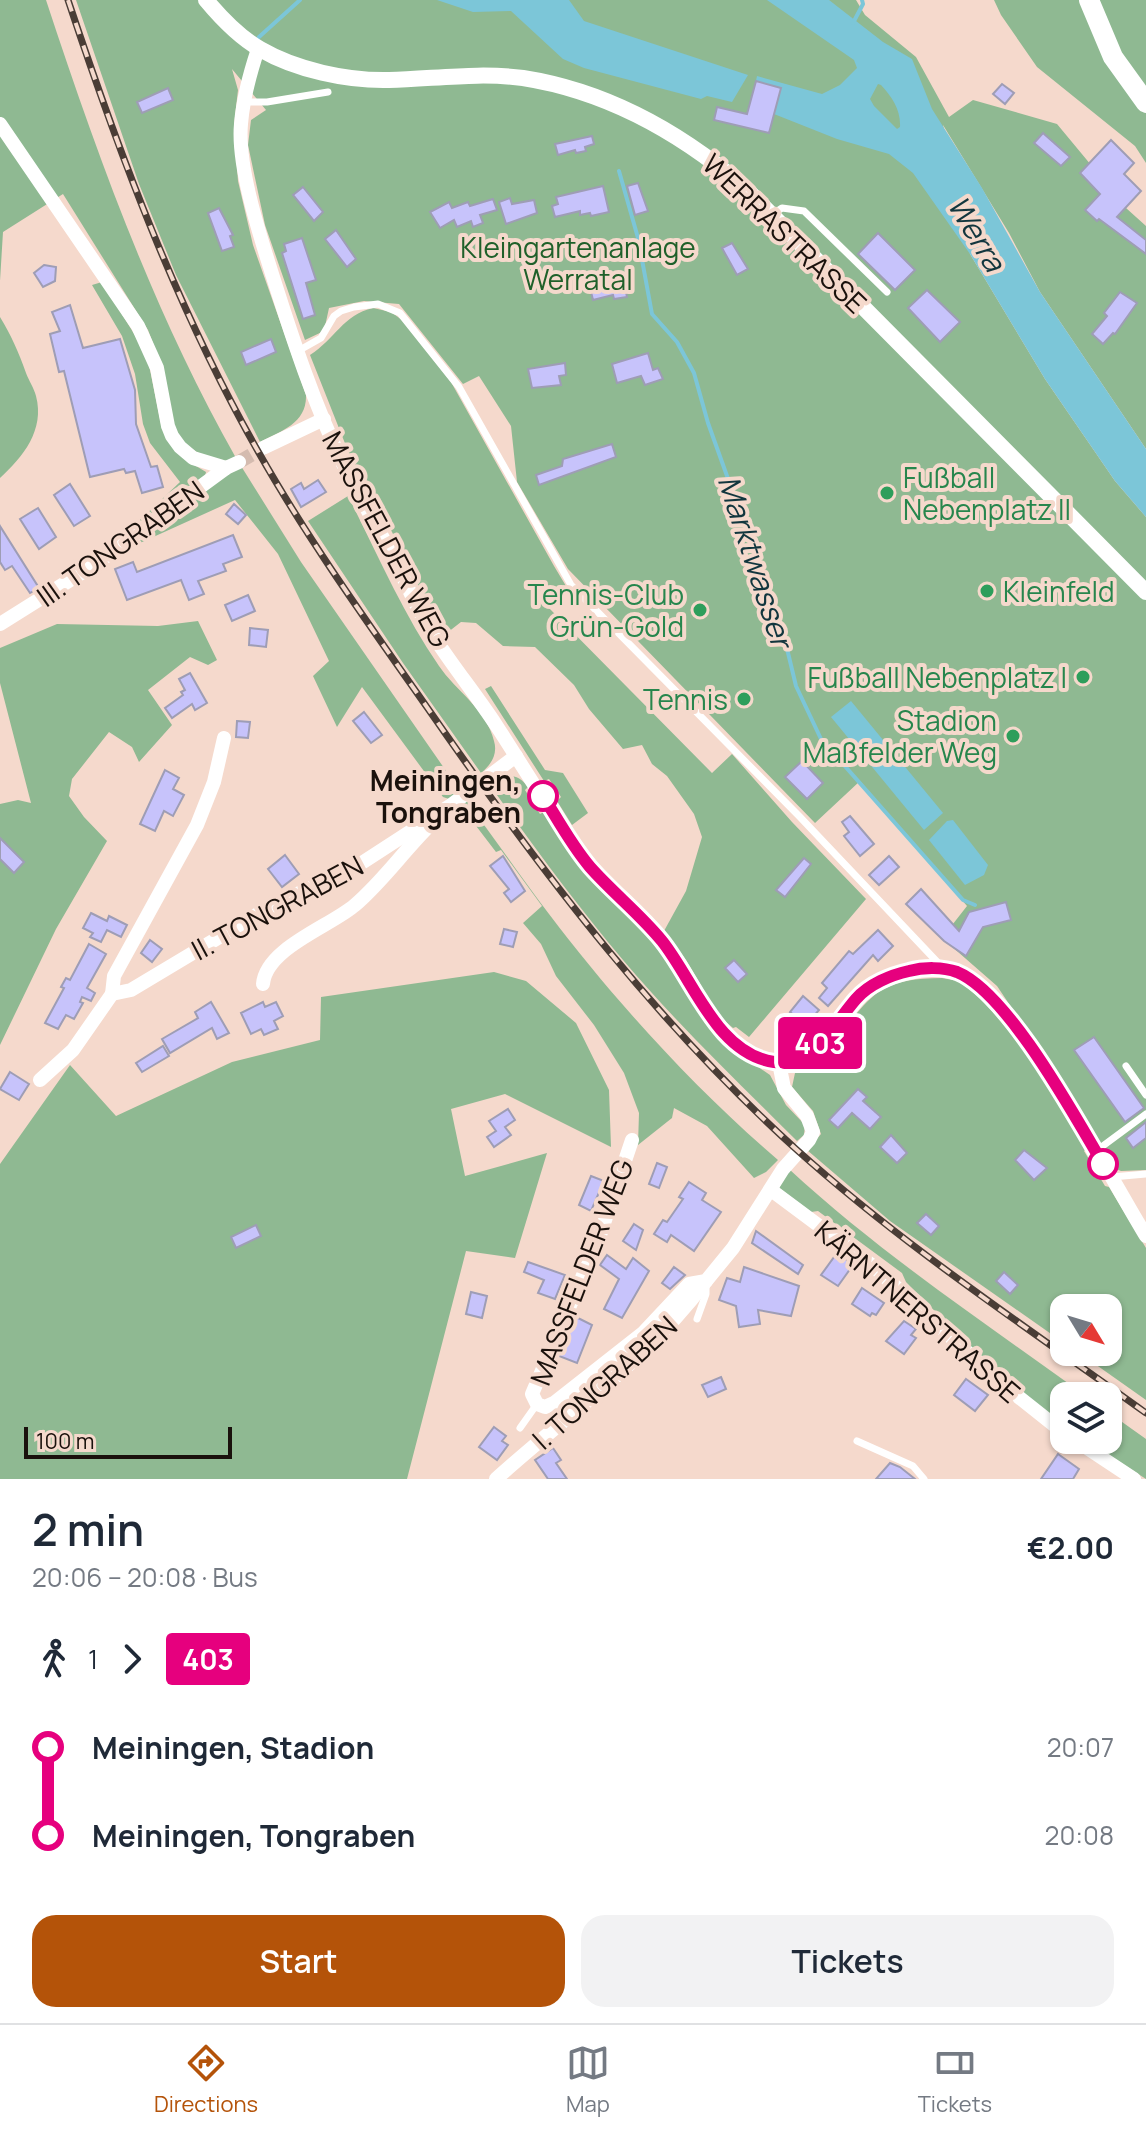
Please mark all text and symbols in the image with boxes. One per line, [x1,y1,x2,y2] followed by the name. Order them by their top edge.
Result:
[695,145,875,321] street label: WERRASTRASSE
[938,188,1016,280] water label: Werra
[460,228,696,298] park label: Kleingartenanlage Werratal
[314,425,460,653] street label: MASSFELDER WEG
[903,458,1071,528] place label: Fußball Nebenplatz II
[709,470,804,656] water label: Marktwasser
[29,471,211,615] street label: III. TONGRABEN
[878,484,896,502] marker: Fußball Nebenplatz II
[1003,572,1115,610] place label: Kleinfeld
[528,575,684,645] place label: Tennis-Club Grün-Gold
[978,582,996,600] marker: Kleinfeld
[691,601,709,619] marker: Tennis-Club Grün-Gold
[808,658,1067,696] place label: Fußball Nebenplatz I
[1074,668,1092,686] marker: Fußball Nebenplatz I
[643,680,728,718] place label: Tennis
[735,690,753,708] marker: Tennis
[803,701,997,771] place label: Stadion Maßfelder Weg
[1004,727,1022,745] marker: Stadion Maßfelder Weg
[370,761,521,831] place label: Meiningen, Tongraben
[528,781,558,811] marker: Meiningen, Tongraben
[184,846,370,968] street label: II. TONGRABEN
[774,1017,866,1069] line badge: 403
[794,1024,846,1062] text: 403
[1088,1149,1118,1179] unlabelled marker
[520,1154,642,1390] street label: MASSFELDER WEG
[807,1211,1029,1411] street label: KÄRNTNERSTRASSE
[1050,1294,1122,1366] north arrow
[1050,1294,1122,1454] map controls
[523,1307,685,1457] street label: I. TONGRABEN
[1050,1382,1122,1454] button: layers
[24,1423,232,1459] scale bar
[36,1426,94,1456] text: 100 m
[32,1499,144,1559] text: 2 min
[1027,1527,1114,1568] text: €2.00
[32,1559,258,1595] text: 20:06 – 20:08 · Bus
[32,1637,76,1681] icon: walk
[110,1637,154,1681] icon: forward
[182,1640,234,1678] text: 403
[88,1641,98,1677] text: 1
[92,1727,374,1768] text: Meiningen, Stadion
[1047,1729,1114,1765] text: 20:07
[92,1815,415,1856] text: Meiningen, Tongraben
[1045,1817,1114,1853] text: 20:08
[32,1915,565,2007] button: Start
[581,1915,1114,2007] button: Tickets
[154,2041,258,2119] tab: Directions
[566,2041,610,2119] tab: Map
[918,2041,992,2119] tab: Tickets

